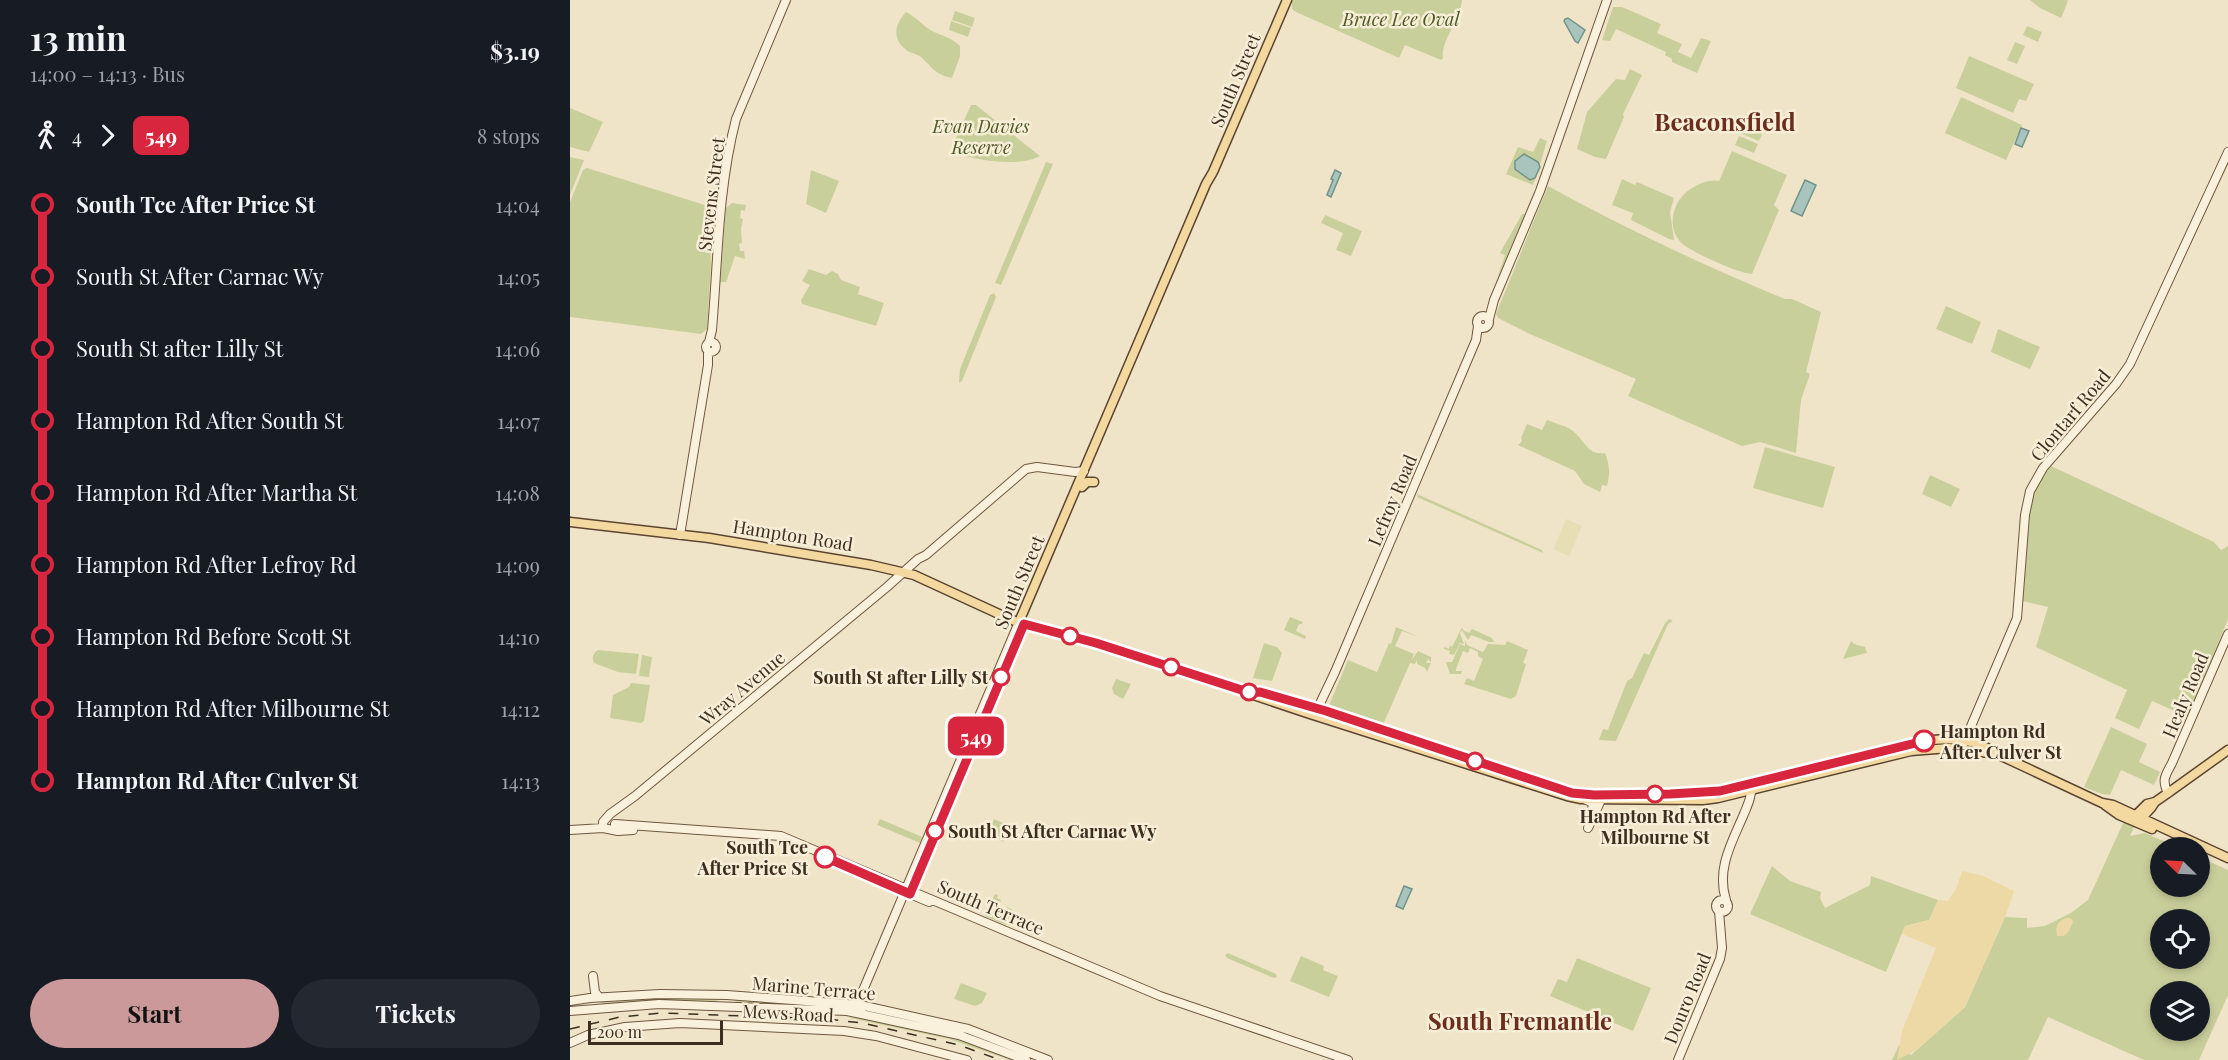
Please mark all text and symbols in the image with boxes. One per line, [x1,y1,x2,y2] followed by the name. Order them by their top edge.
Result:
[1342,7,1460,31] park label: Bruce Lee Oval
[30,15,127,59] text: 13 min
[1204,29,1266,131] street label: South Street
[490,36,540,66] text: $3.19
[30,60,185,87] text: 14:00 – 14:13 · Bus
[1654,105,1796,137] district label: Beaconsfield
[931,114,1030,159] park label: Evan Davies Reserve
[30,119,63,152] icon: walk
[91,119,124,152] icon: forward
[145,121,177,149] text: 549
[72,122,82,149] text: 4
[477,122,540,149] text: 8 stops
[692,135,730,252] street label: Stevens Street
[76,189,315,219] text: South Tce After Price St
[496,191,540,218] text: 14:04
[76,261,324,291] text: South St After Carnac Wy
[497,263,540,290] text: 14:05
[76,333,283,363] text: South St after Lilly St
[495,335,540,362] text: 14:06
[2025,364,2116,466] street label: Clontarf Road
[76,405,344,435] text: Hampton Rd After South St
[497,407,540,434] text: 14:07
[1362,450,1422,549] street label: Lefroy Road
[76,477,357,507] text: Hampton Rd After Martha St
[495,479,540,506] text: 14:08
[731,514,855,556] street label: Hampton Road
[988,531,1050,633] street label: South Street
[76,549,357,579] text: Hampton Rd After Lefroy Rd
[495,551,540,578] text: 14:09
[76,621,351,651] text: Hampton Rd Before Scott St
[498,623,540,650] text: 14:10
[1061,627,1079,645] unlabelled marker
[694,645,790,731] street label: Wray Avenue
[2156,648,2214,741] street label: Healy Road
[1162,658,1180,676] unlabelled marker
[813,665,989,689] place label: South St after Lilly St
[992,668,1010,686] marker: South St after Lilly St
[1240,683,1258,701] unlabelled marker
[76,693,389,723] text: Hampton Rd After Milbourne St
[500,695,540,722] text: 14:12
[942,716,1010,756] line badge: 549
[1939,719,2063,764] place label: Hampton Rd After Culver St
[960,722,992,750] text: 549
[1913,730,1935,752] marker: Hampton Rd After Culver St
[1466,752,1484,770] unlabelled marker
[76,765,358,795] text: Hampton Rd After Culver St
[501,767,540,794] text: 14:13
[1646,785,1664,803] marker: Hampton Rd After Milbourne St
[1579,804,1731,849] place label: Hampton Rd After Milbourne St
[948,819,1157,843] place label: South St After Carnac Wy
[926,822,944,840] marker: South St After Carnac Wy
[697,835,809,880] place label: South Tce After Price St
[2150,837,2210,897] north arrow
[2150,837,2210,1041] map controls
[814,846,836,868] marker: South Tce After Price St
[934,874,1048,940] street label: South Terrace
[2150,909,2210,969] button: locate
[1658,948,1716,1047] street label: Douro Road
[751,971,877,1005] street label: Marine Terrace
[30,979,279,1048] button: Start
[291,979,540,1048] button: Tickets
[2150,981,2210,1041] button: layers
[742,999,835,1027] street label: Mews Road
[1428,1004,1612,1036] district label: South Fremantle
[588,1018,723,1046] scale bar
[597,1021,642,1042] text: 200 m

